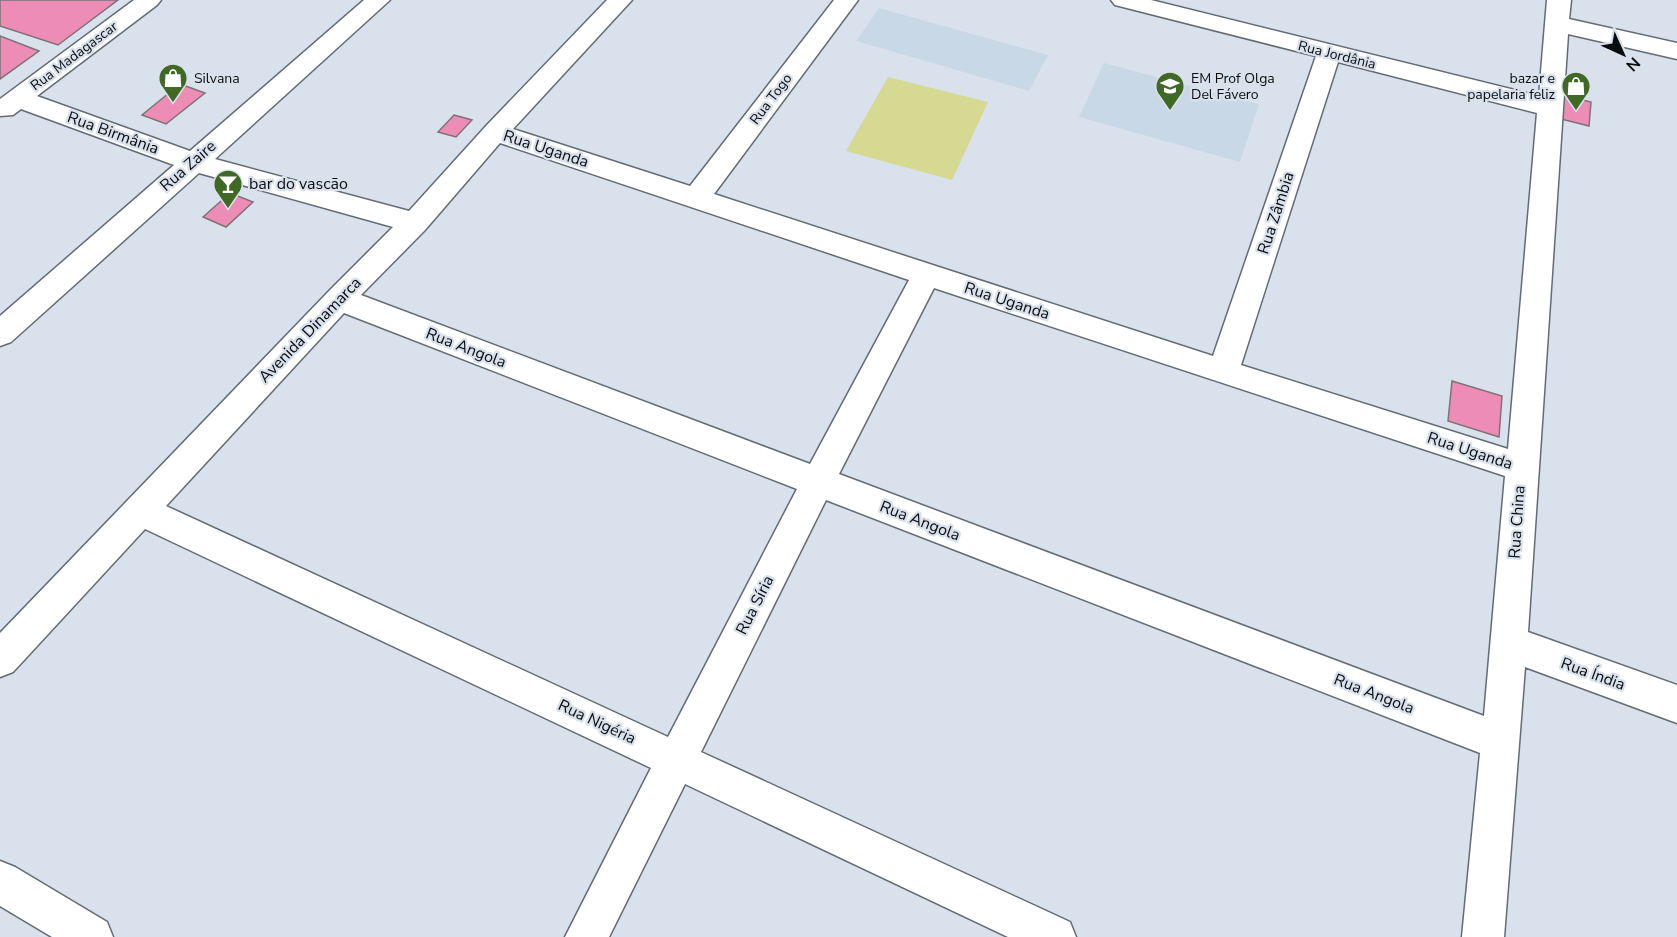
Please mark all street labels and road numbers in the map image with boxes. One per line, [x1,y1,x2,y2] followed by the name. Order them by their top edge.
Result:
[27,17,121,95] street label: Rua Madagascar
[1296,36,1378,74] street label: Rua Jordânia
[746,69,797,128] street label: Rua Togo
[64,106,162,160] street label: Rua Birmânia
[500,125,592,173] street label: Rua Uganda
[155,135,221,197] street label: Rua Zaire
[1252,169,1300,257] street label: Rua Zâmbia
[254,272,366,388] street label: Avenida Dinamarca
[961,277,1053,325] street label: Rua Uganda
[423,323,509,373] street label: Rua Angola
[1424,427,1516,475] street label: Rua Uganda
[1503,485,1531,559] street label: Rua China
[877,496,963,546] street label: Rua Angola
[731,572,779,638] street label: Rua Síria
[1558,652,1628,696] street label: Rua Índia
[1331,669,1417,719] street label: Rua Angola
[554,694,640,750] street label: Rua Nigéria

